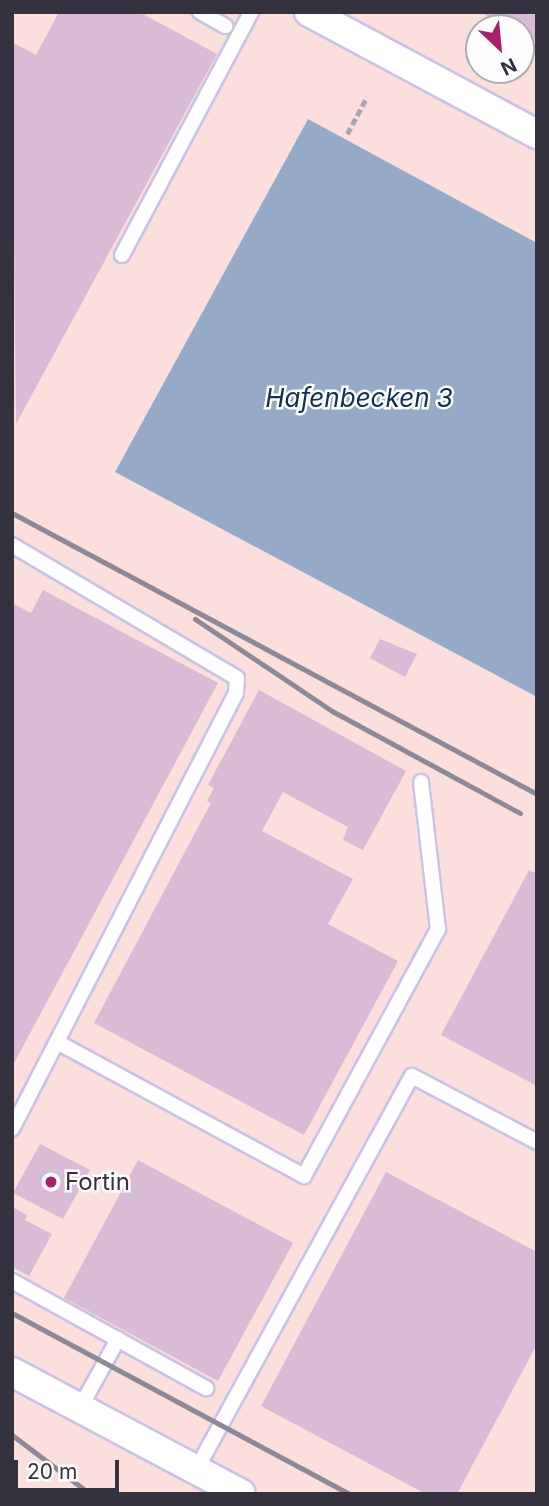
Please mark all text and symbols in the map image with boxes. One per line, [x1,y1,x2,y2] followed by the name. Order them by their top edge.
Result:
[465,14,535,84] north arrow
[497,53,520,80] text: N
[265,382,453,414] water label: Hafenbecken 3
[65,1168,130,1196] place label: Fortin
[43,1174,59,1190] marker: Fortin
[18,1446,122,1490] scale bar
[27,1459,77,1484] text: 20 m

